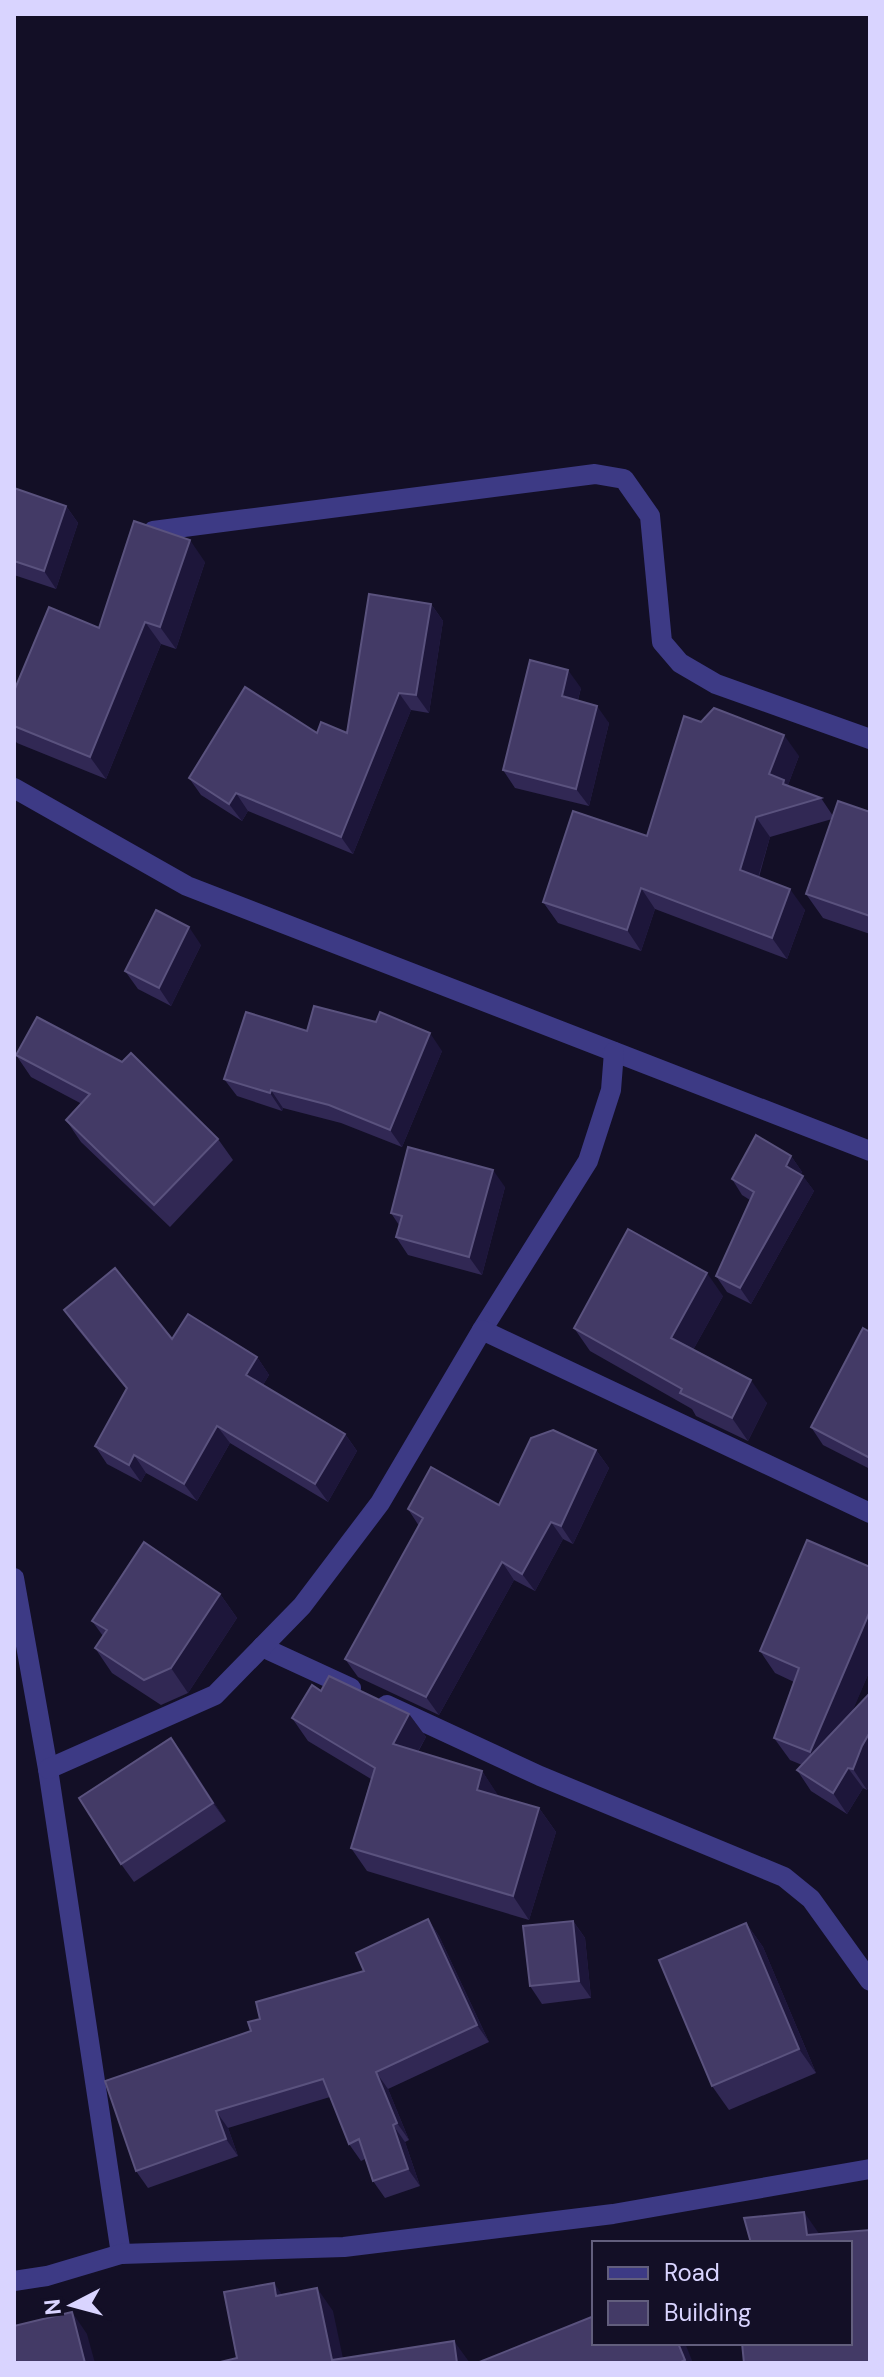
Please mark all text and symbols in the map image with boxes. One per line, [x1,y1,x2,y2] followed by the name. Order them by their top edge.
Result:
[592,2241,852,2345] legend
[664,2257,720,2288] text: Road
[32,2265,112,2345] north arrow
[664,2297,751,2328] text: Building
[37,2298,68,2317] text: N

